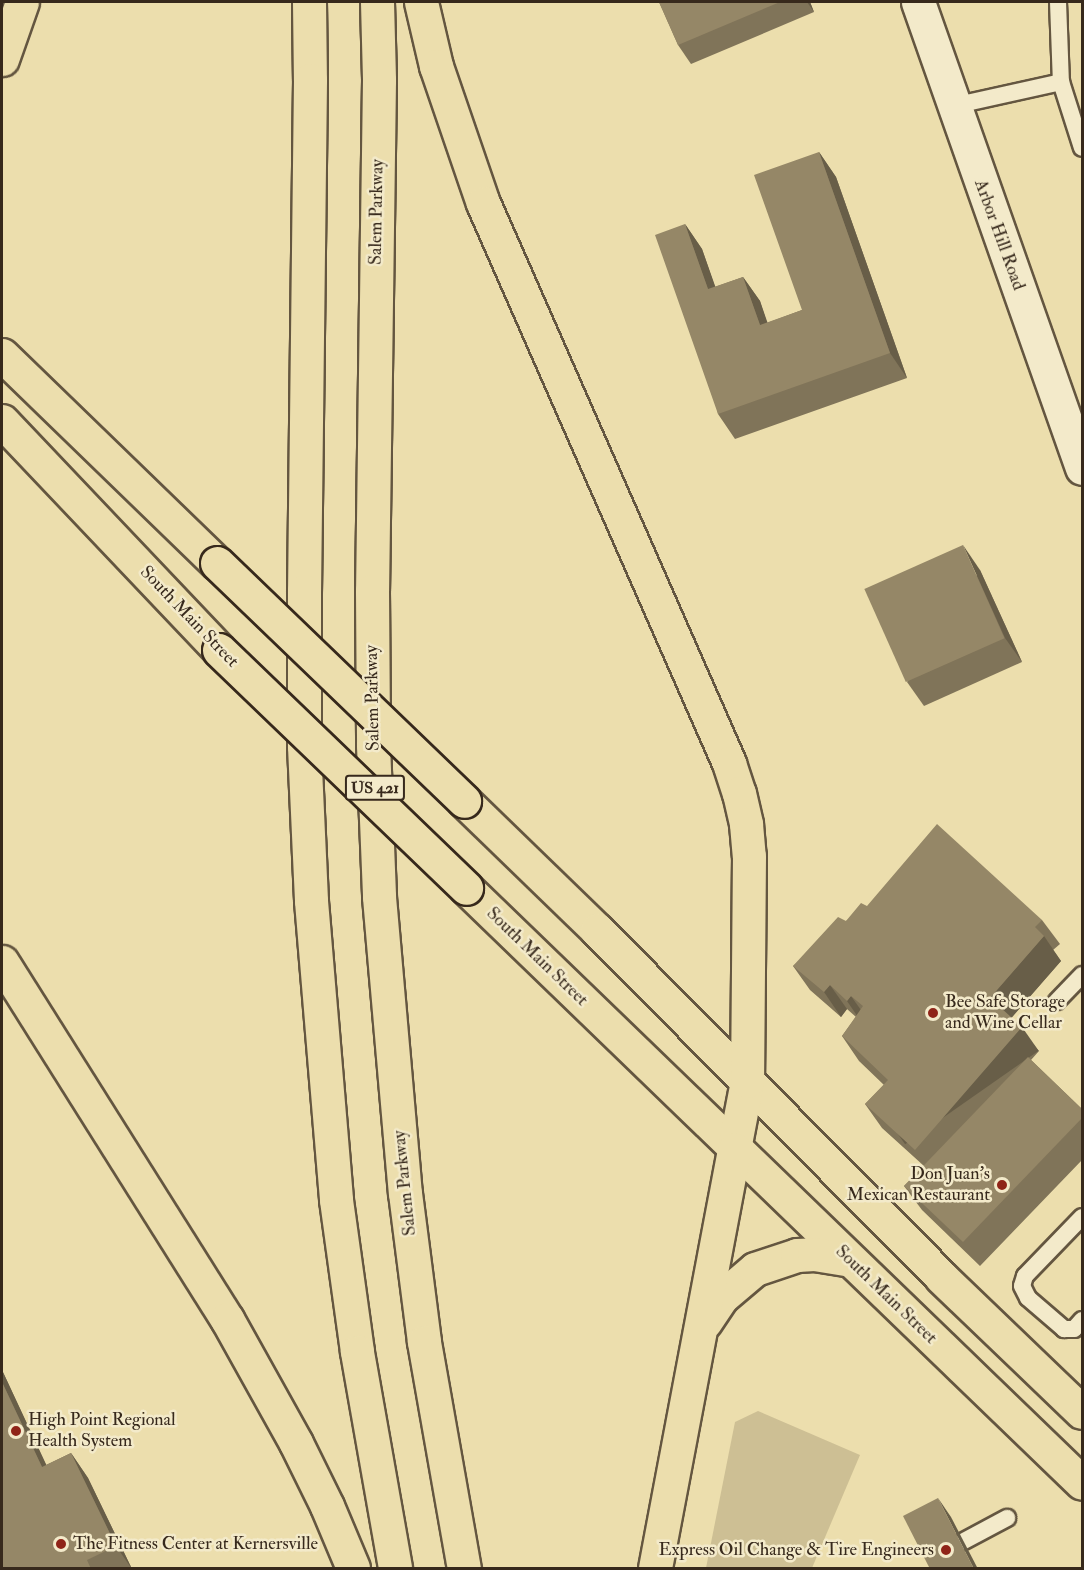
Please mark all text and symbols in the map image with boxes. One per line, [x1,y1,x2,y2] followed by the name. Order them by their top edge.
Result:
[365,159,389,265] street label: Salem Parkway
[969,177,1029,293] street label: Arbor Hill Road
[135,562,243,672] street label: South Main Street
[361,645,385,751] street label: Salem Parkway
[344,775,406,801] road number: US 421
[482,903,592,1011] street label: South Main Street
[945,992,1065,1034] place label: Bee Safe Storage and Wine Cellar
[926,1006,940,1020] marker: Bee Safe Storage and Wine Cellar
[389,1129,421,1237] street label: Salem Parkway
[847,1164,990,1206] place label: Don Juan's Mexican Restaurant
[995,1178,1009,1192] marker: Don Juan's Mexican Restaurant
[831,1241,941,1349] street label: South Main Street
[28,1410,176,1452] place label: High Point Regional Health System
[9,1424,23,1438] marker: High Point Regional Health System
[73,1533,318,1555] place label: The Fitness Center at Kernersville
[54,1537,68,1551] marker: The Fitness Center at Kernersville
[659,1539,934,1561] place label: Express Oil Change & Tire Engineers
[939,1543,953,1557] marker: Express Oil Change & Tire Engineers

